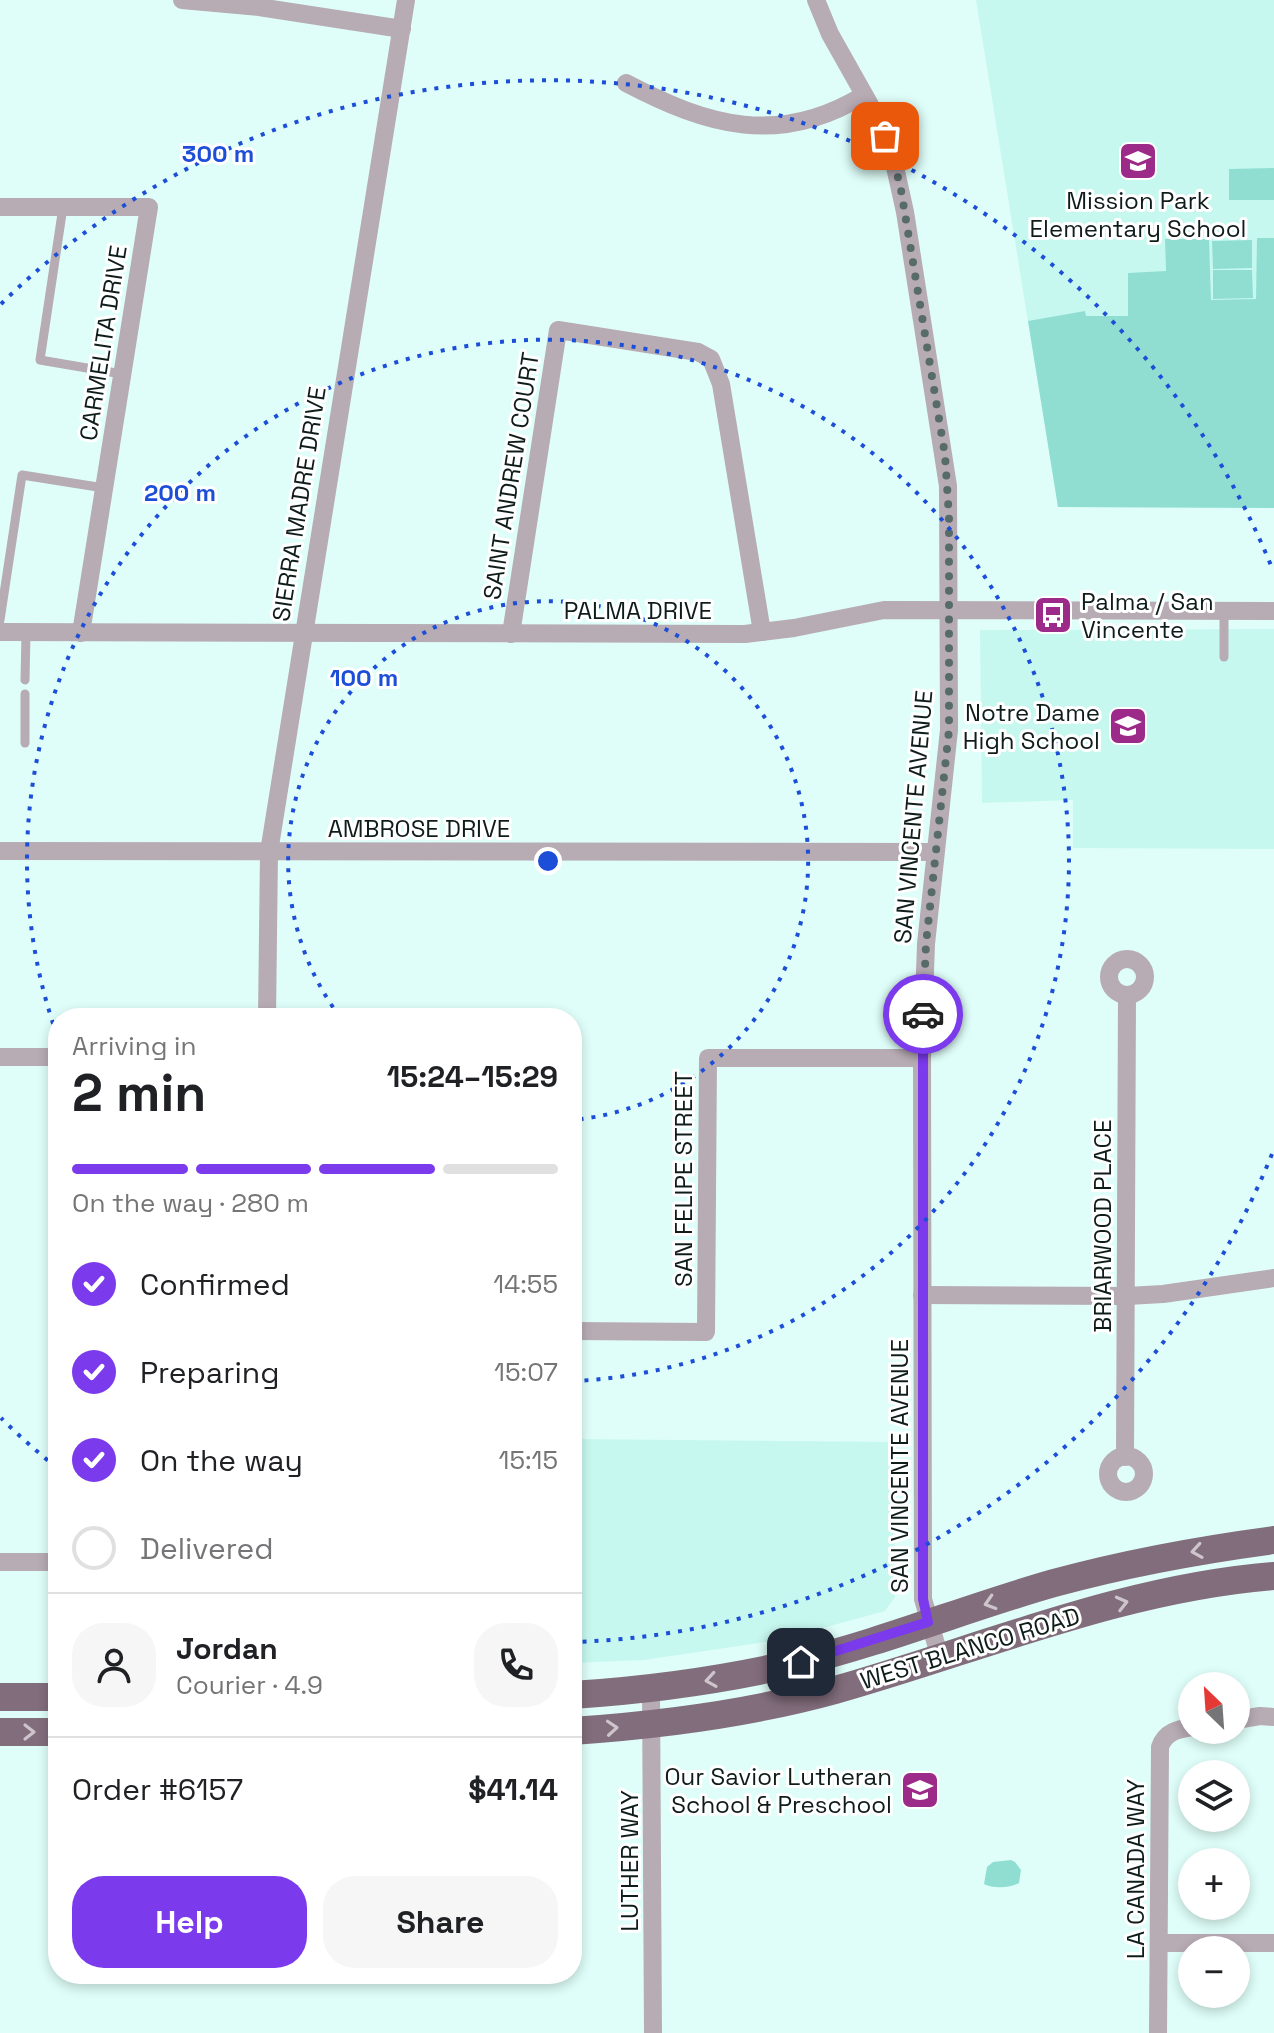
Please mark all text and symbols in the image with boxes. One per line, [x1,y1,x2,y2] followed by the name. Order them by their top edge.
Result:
[851,102,919,170] pin
[863,114,907,158] icon: bag
[182,138,254,169] text: 300 m
[1117,140,1159,182] school or university icon: Mission Park Elementary School
[1030,185,1246,244] place label: Mission Park Elementary School
[72,243,134,443] street label: CARMELITA DRIVE
[476,350,546,602] street label: SAINT ANDREW COURT
[265,384,333,624] street label: SIERRA MADRE DRIVE
[144,477,216,508] text: 200 m
[1081,586,1214,645] place label: Palma / San Vincente
[1032,594,1074,636] bus stop icon: Palma / San Vincente
[564,595,712,626] street label: PALMA DRIVE
[330,662,398,693] text: 100 m
[886,689,940,945] street label: SAN VINCENTE AVENUE
[963,697,1100,756] place label: Notre Dame High School
[1107,705,1149,747] school or university icon: Notre Dame High School
[328,813,510,844] street label: AMBROSE DRIVE
[534,847,562,875] centre of rings
[883,974,963,1054] courier
[901,992,945,1036] icon: car
[72,1029,196,1063] text: Arriving in
[387,1057,558,1096] text: 15:24–15:29
[72,1060,206,1126] text: 2 min
[668,1071,699,1287] street label: SAN FELIPE STREET
[1087,1120,1118,1332] street label: BRIARWOOD PLACE
[72,1186,309,1220] text: On the way · 280 m
[72,1262,116,1306] icon: check
[140,1265,290,1304] text: Confirmed
[493,1267,558,1301] text: 14:55
[884,1339,915,1593] street label: SAN VINCENTE AVENUE
[72,1350,116,1394] icon: check
[140,1353,279,1392] text: Preparing
[494,1355,558,1389] text: 15:07
[72,1438,116,1482] icon: check
[140,1441,303,1480] text: On the way
[499,1443,558,1477] text: 15:15
[140,1529,274,1568] text: Delivered
[1190,1542,1204,1559] one-way arrow
[984,1594,997,1610] one-way arrow
[1114,1595,1128,1612] one-way arrow
[857,1600,1083,1696] street label: WEST BLANCO ROAD
[72,1623,156,1707] button: person
[474,1623,558,1707] button: phone
[767,1628,835,1696] pin
[176,1629,278,1668] text: Jordan
[779,1640,823,1684] icon: home
[176,1668,323,1702] text: Courier · 4.9
[704,1671,718,1688] one-way arrow
[1178,1672,1250,1744] north arrow
[1178,1672,1250,2008] map controls
[606,1720,619,1737] one-way arrow
[23,1723,36,1741] one-way arrow
[1178,1760,1250,1832] button: layers
[665,1761,892,1820] place label: Our Savior Lutheran School & Preschool
[899,1769,941,1811] school or university icon: Our Savior Lutheran School & Preschool
[72,1770,243,1809] text: Order #6157
[468,1770,558,1809] text: $41.14
[1120,1779,1151,1959] street label: LA CANADA WAY
[614,1790,645,1932] street label: LUTHER WAY
[1178,1848,1250,1920] button: +
[72,1876,307,1968] button: Help
[323,1876,558,1968] button: Share
[1178,1936,1250,2008] button: −

